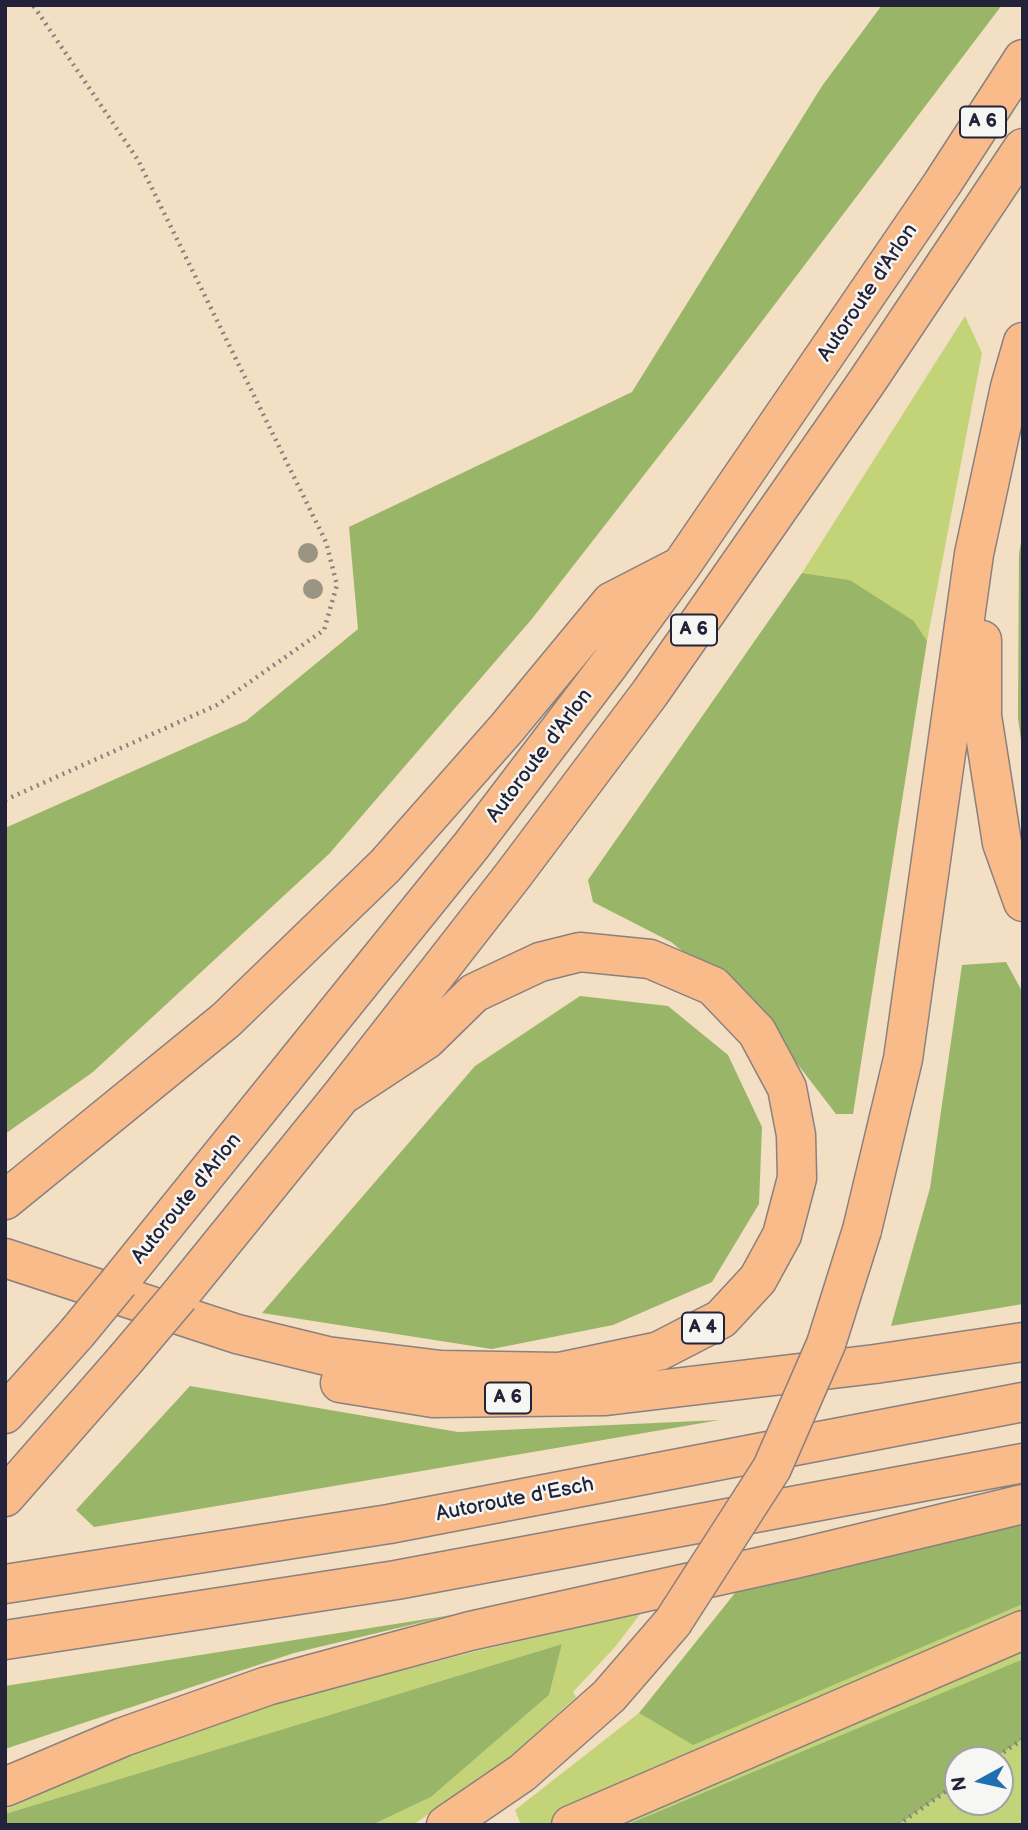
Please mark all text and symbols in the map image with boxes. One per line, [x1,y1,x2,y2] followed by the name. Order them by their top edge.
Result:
[960,106,1006,138] road number: A 6
[813,219,923,367] street label: Autoroute d'Arlon
[671,614,717,646] road number: A 6
[482,684,598,828] street label: Autoroute d'Arlon
[127,1129,247,1269] street label: Autoroute d'Arlon
[682,1312,724,1344] road number: A 4
[485,1382,531,1414] road number: A 6
[434,1472,596,1528] street label: Autoroute d'Esch
[944,1746,1014,1816] north arrow
[947,1775,972,1792] text: N

